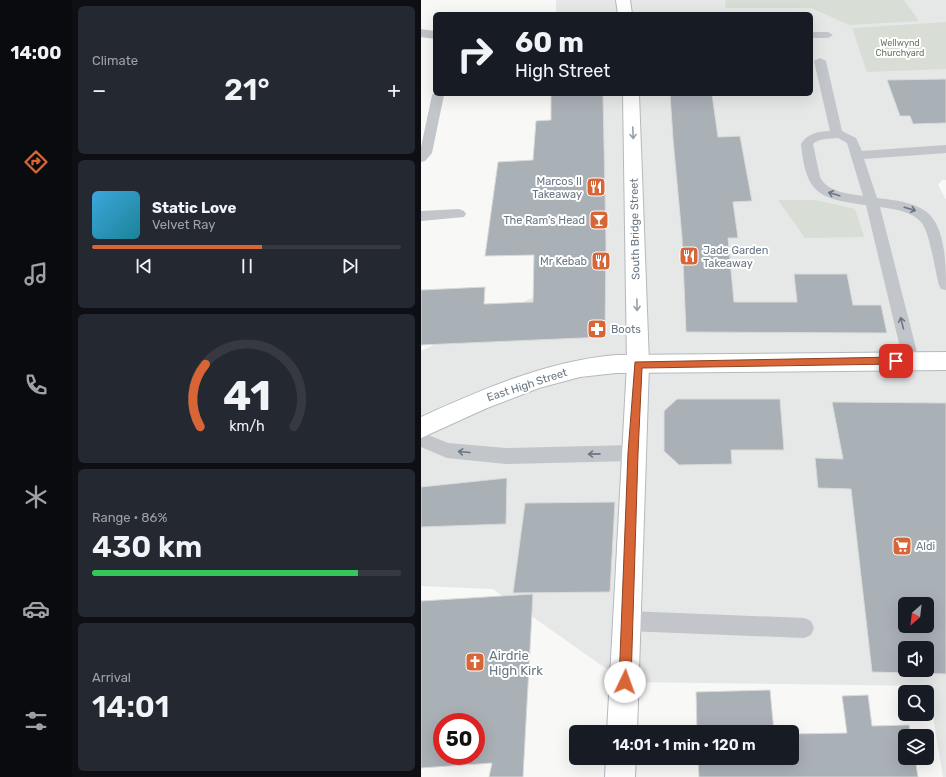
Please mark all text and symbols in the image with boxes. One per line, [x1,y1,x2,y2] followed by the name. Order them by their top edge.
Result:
[515,26,584,59] text: 60 m
[449,28,501,80] icon: right
[876,38,924,58] park label: Wellwynd Churchyard
[11,42,61,64] text: 14:00
[92,53,138,68] text: Climate
[515,60,610,82] text: High Street
[224,72,270,108] text: 21°
[92,77,106,104] text: −
[387,77,401,104] text: +
[629,126,637,139] one-way arrow
[22,148,50,176] icon: directions
[532,175,582,201] place label: Marcos II Takeaway
[585,176,607,198] restaurant icon: Marcos II Takeaway
[628,177,642,280] street label: South Bridge Street
[828,190,841,197] one-way arrow
[152,199,236,217] text: Static Love
[904,206,917,213] one-way arrow
[588,209,610,231] bar icon: The Ram's Head
[503,214,585,227] place label: The Ram's Head
[152,217,215,232] text: Velvet Ray
[703,244,768,270] place label: Jade Garden Takeaway
[678,245,700,267] restaurant icon: Jade Garden Takeaway
[590,250,612,272] restaurant icon: Mr Kebab
[133,255,155,277] icon: previous
[236,255,258,277] icon: pause
[339,255,361,277] icon: next
[540,255,587,268] place label: Mr Kebab
[22,260,50,288] icon: music
[633,298,641,311] one-way arrow
[898,316,905,329] one-way arrow
[586,318,608,340] pharmacy icon: Boots
[611,323,641,336] place label: Boots
[879,344,913,378] pin
[885,350,907,372] icon: arrive
[485,366,569,404] street label: East High Street
[222,370,271,419] text: 41
[22,371,50,399] icon: phone
[229,417,264,434] text: km/h
[458,448,471,456] one-way arrow
[588,450,601,458] one-way arrow
[22,483,50,511] icon: climate
[92,510,167,525] text: Range · 86%
[92,529,202,565] text: 430 km
[891,535,913,557] supermarket icon: Aldi
[916,540,935,553] place label: Aldi
[22,595,50,623] icon: car
[898,597,934,633] north arrow
[898,597,934,765] map controls
[898,641,934,677] button: sound
[489,648,543,679] place label: Airdrie High Kirk
[464,651,486,673] church icon: Airdrie High Kirk
[604,661,646,703] position arrow
[92,670,131,685] text: Arrival
[898,685,934,721] button: search
[92,689,169,725] text: 14:01
[22,707,50,735] icon: filters
[433,713,485,765] speed limit sign: 50
[898,729,934,765] button: layers
[612,736,756,754] text: 14:01 · 1 min · 120 m

